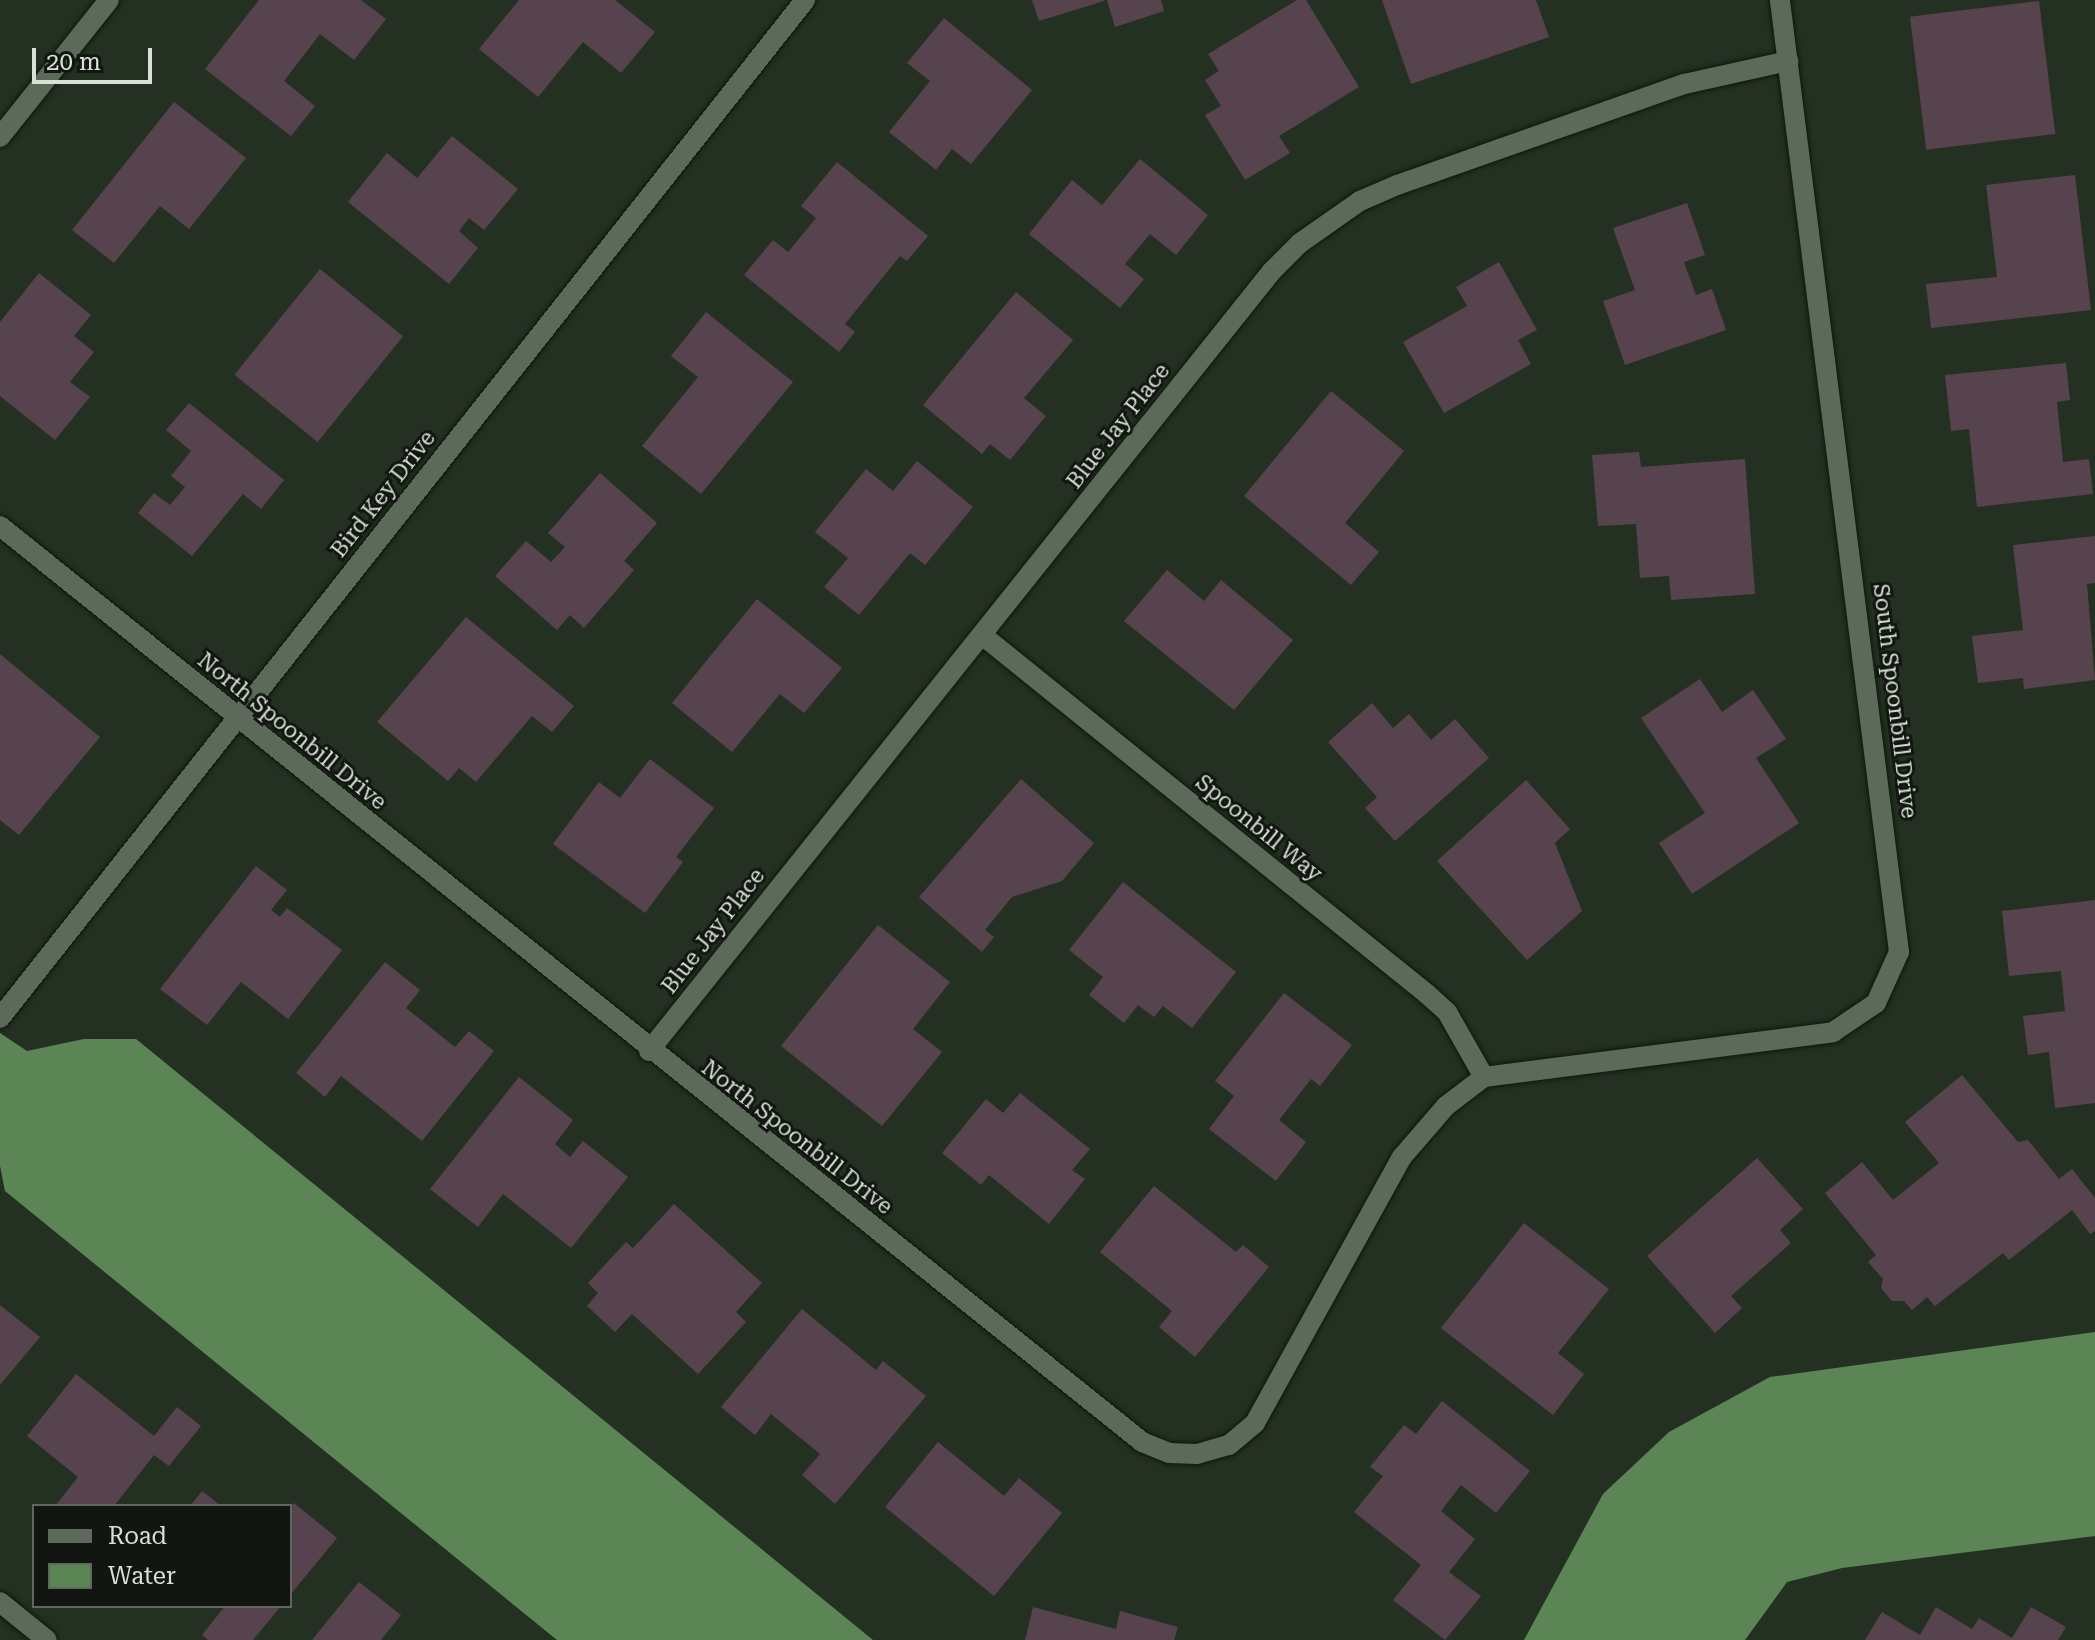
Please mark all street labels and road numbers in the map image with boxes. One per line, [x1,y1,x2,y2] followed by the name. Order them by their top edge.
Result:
[1061,358,1175,494] street label: Blue Jay Place
[325,425,441,563] street label: Bird Key Drive
[1868,582,1922,820] street label: South Spoonbill Drive
[192,647,392,815] street label: North Spoonbill Drive
[1190,769,1328,887] street label: Spoonbill Way
[656,863,770,999] street label: Blue Jay Place
[696,1054,898,1220] street label: North Spoonbill Drive

